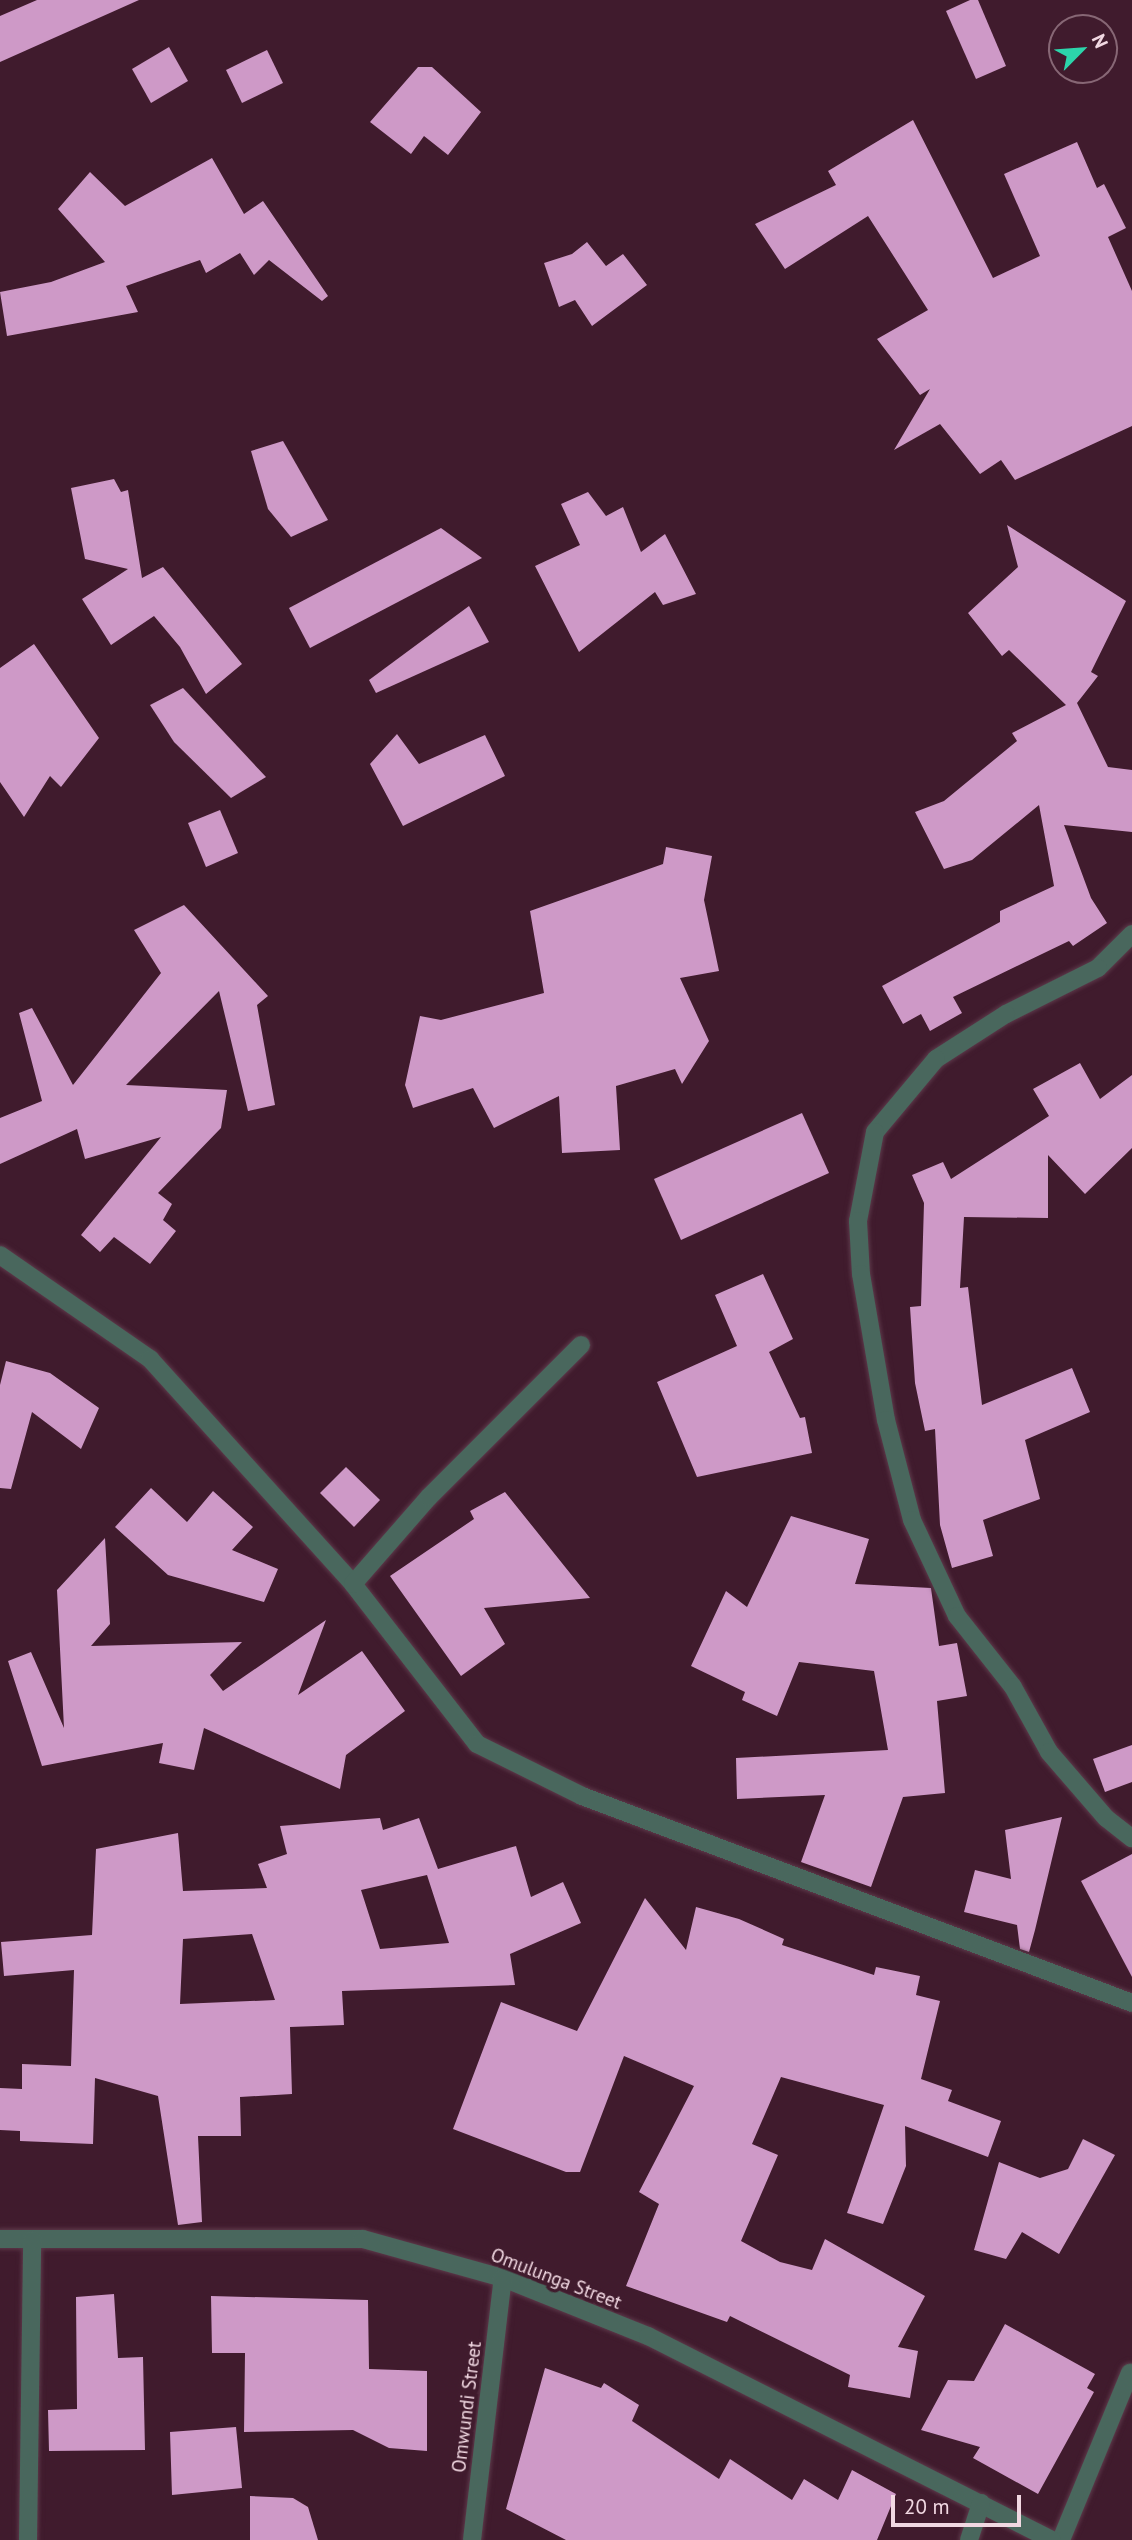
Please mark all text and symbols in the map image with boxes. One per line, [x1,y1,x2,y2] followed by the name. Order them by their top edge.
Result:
[1048,14,1118,84] north arrow
[1087,30,1114,52] text: N
[487,2244,625,2314] street label: Omulunga Street
[448,2340,486,2474] street label: Omwundi Street
[894,2480,1024,2524] scale bar
[904,2493,950,2520] text: 20 m

